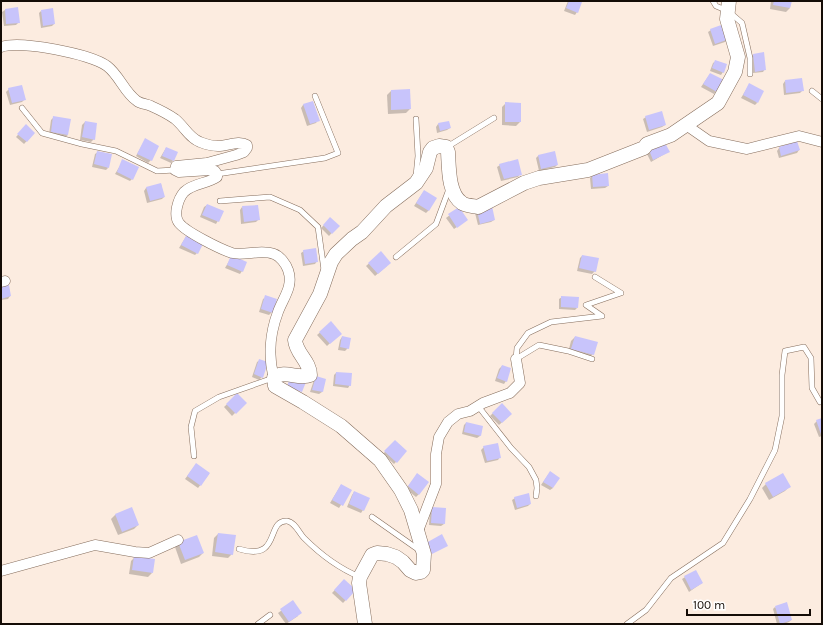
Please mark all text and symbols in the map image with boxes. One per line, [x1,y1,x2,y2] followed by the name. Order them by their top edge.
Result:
[687,591,810,617] scale bar
[693,598,725,612] text: 100 m

